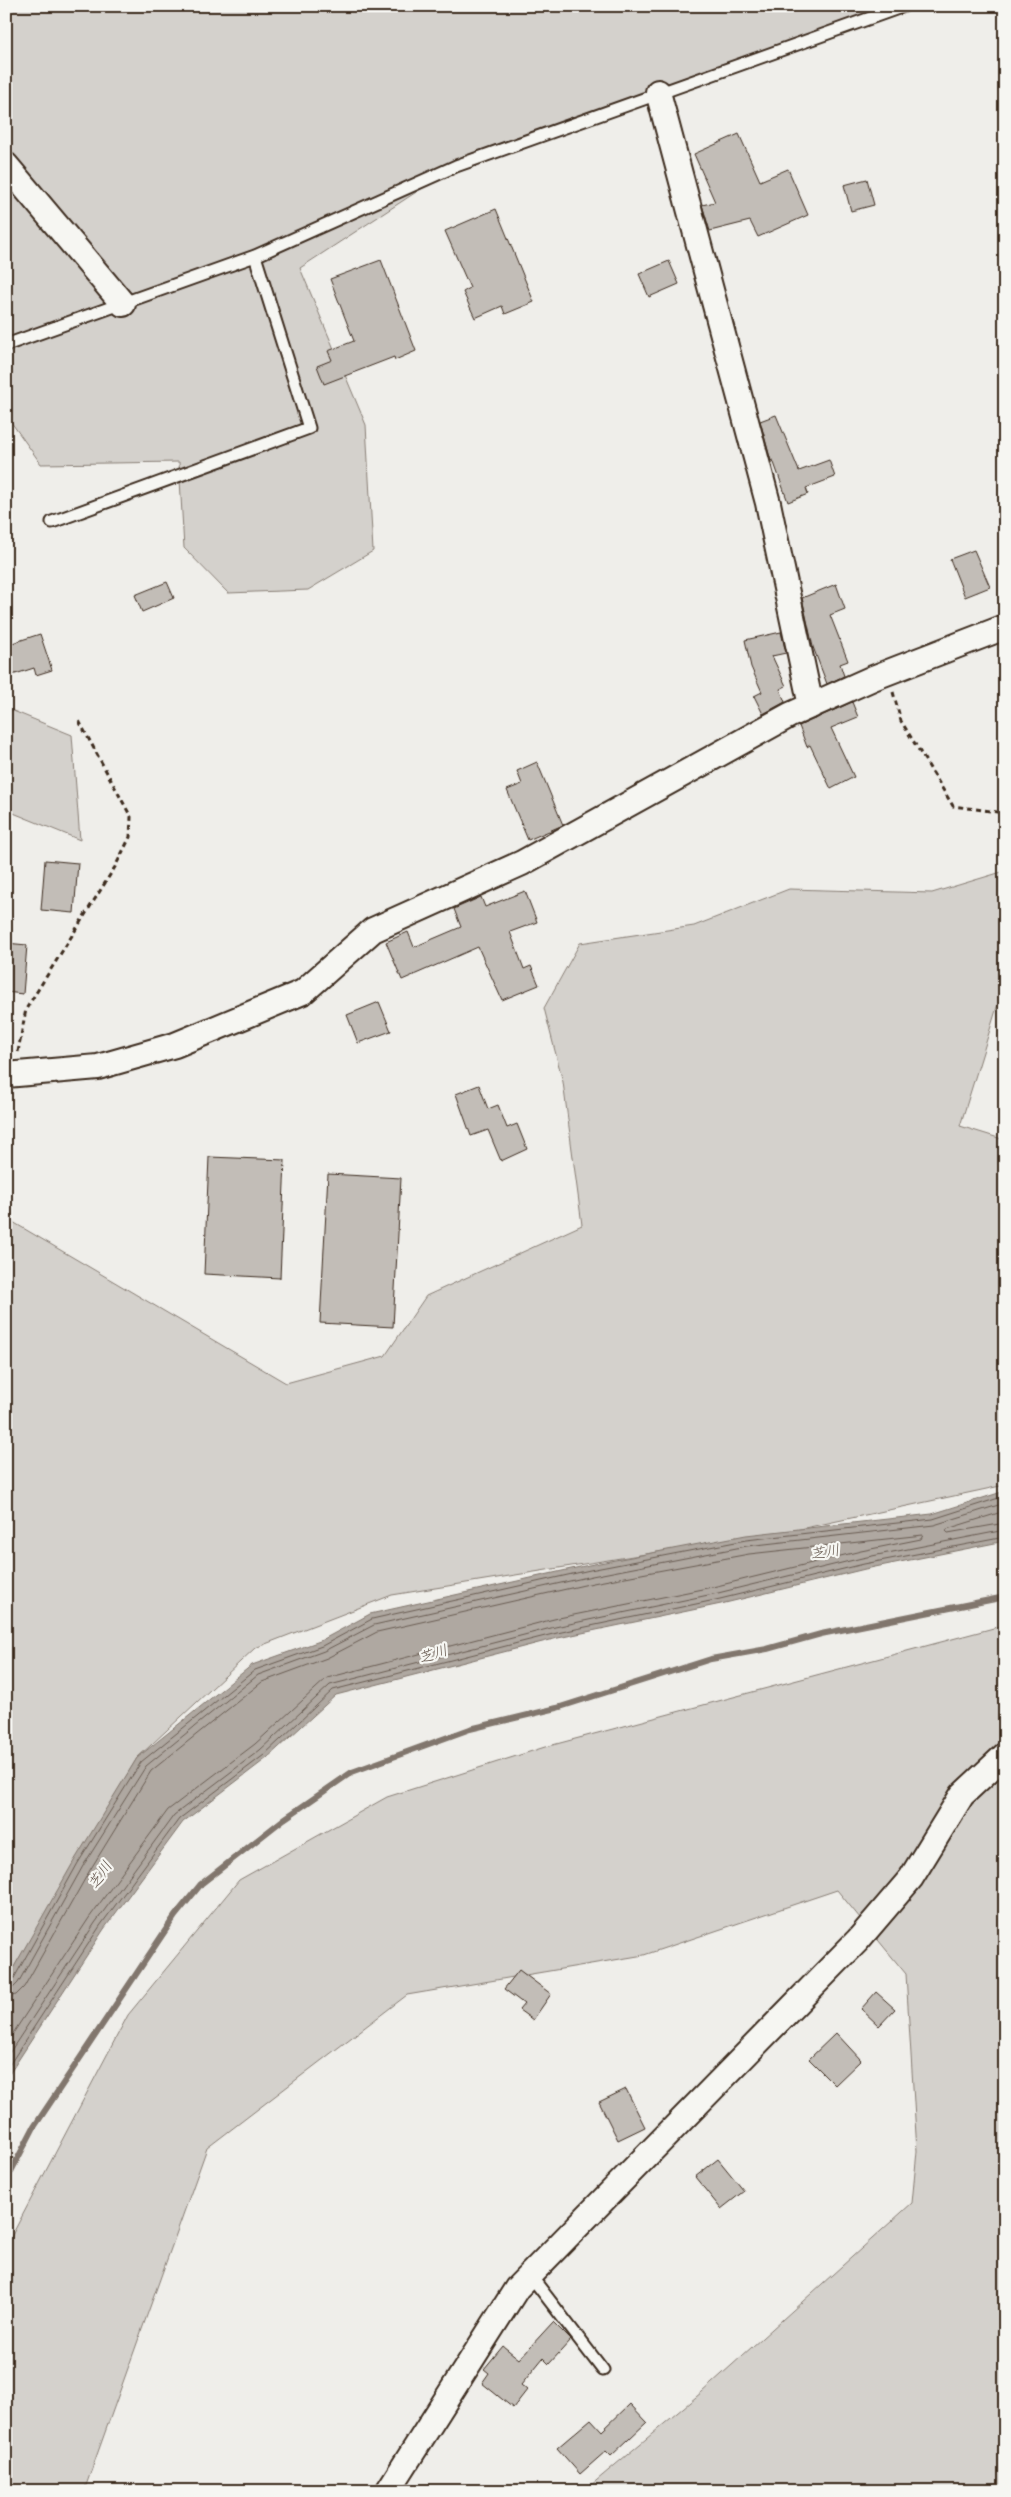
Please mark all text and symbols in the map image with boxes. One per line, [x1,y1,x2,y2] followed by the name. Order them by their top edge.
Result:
[809,1541,841,1563] water label: 芝川
[416,1641,450,1667] water label: 芝川
[84,1858,116,1892] water label: 芝川

